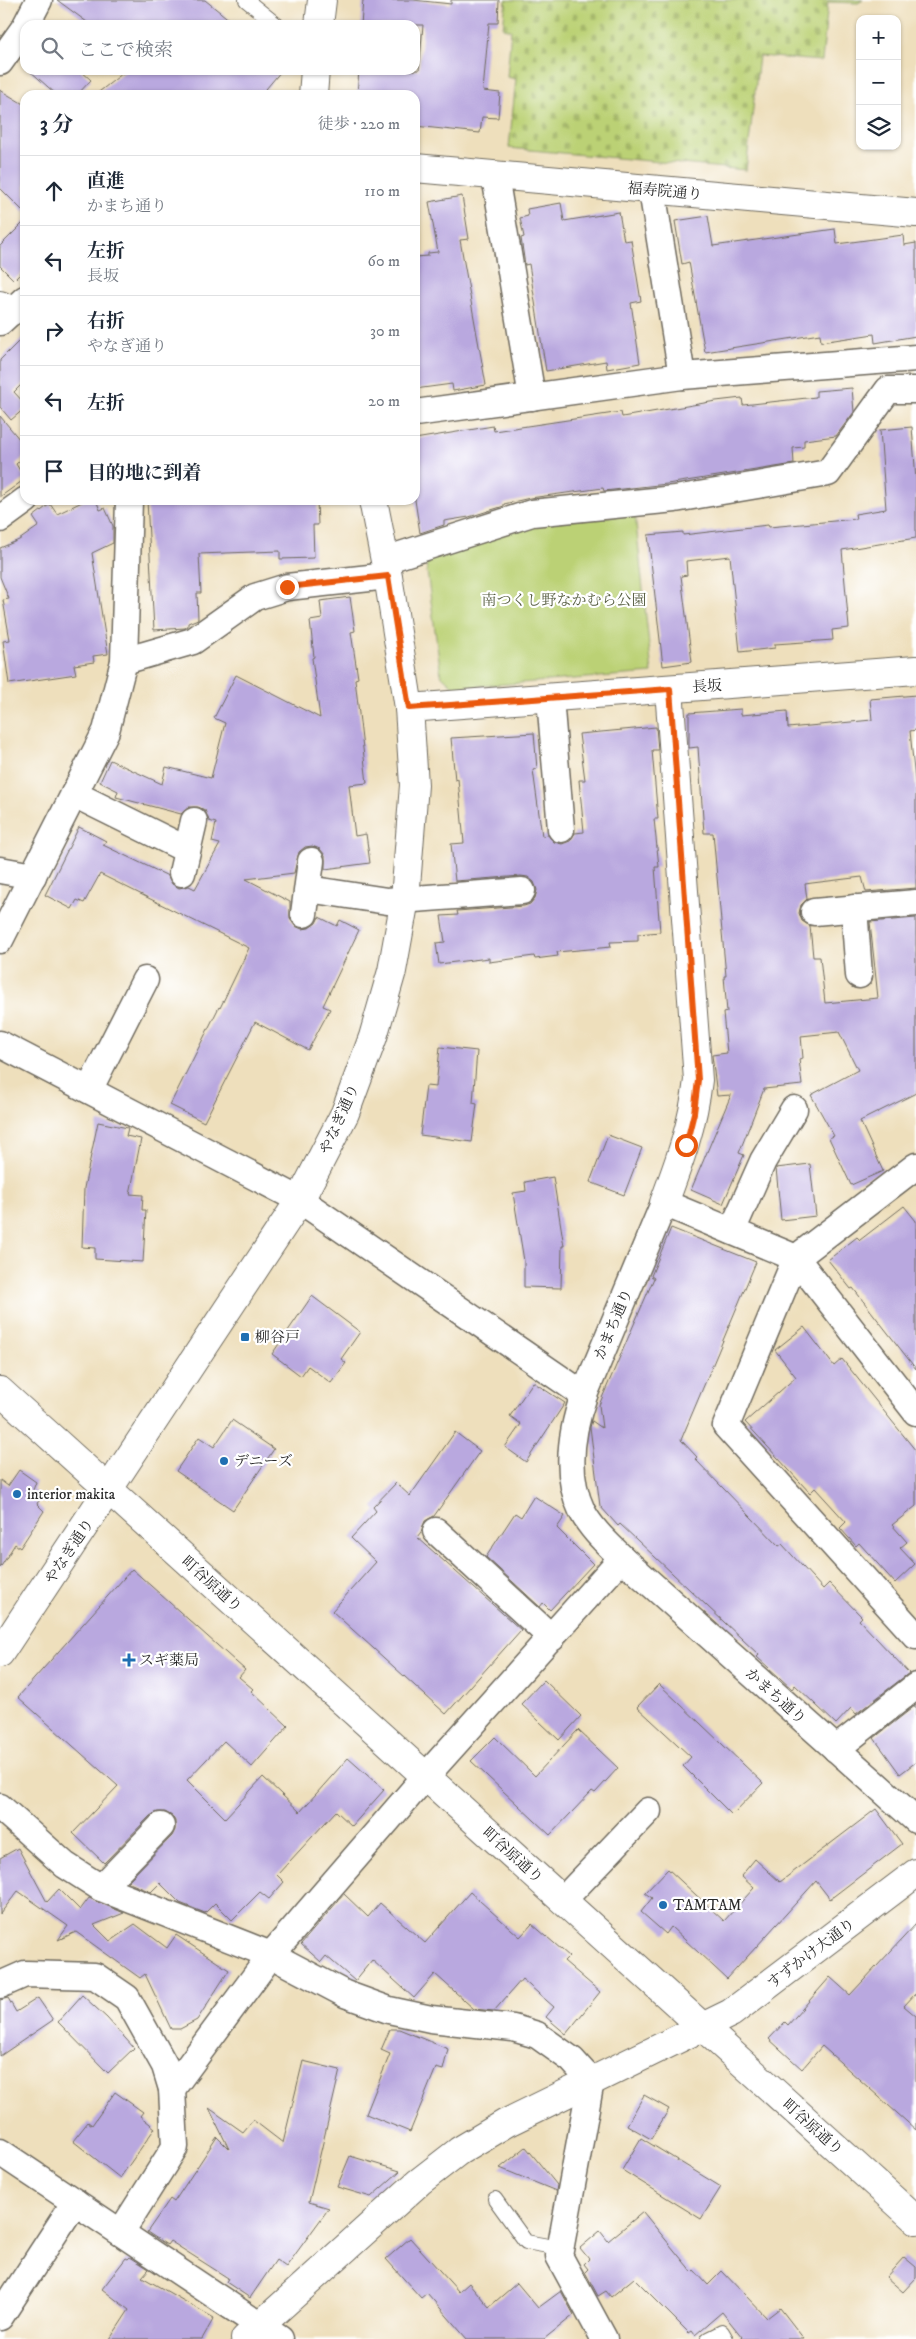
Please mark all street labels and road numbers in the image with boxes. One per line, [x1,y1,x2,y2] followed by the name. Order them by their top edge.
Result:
[627,179,703,204] street label: 福寿院通り
[691,676,723,697] street label: 長坂
[316,1081,363,1157] street label: やなぎ通り
[590,1286,637,1362] street label: かまち通り
[41,1515,98,1588] street label: やなぎ通り
[177,1552,246,1617] street label: 町谷原通り
[741,1664,810,1729] street label: かまち通り
[478,1823,547,1888] street label: 町谷原通り
[764,1914,859,1993] street label: すずかけ大通り
[778,2095,847,2160] street label: 町谷原通り

